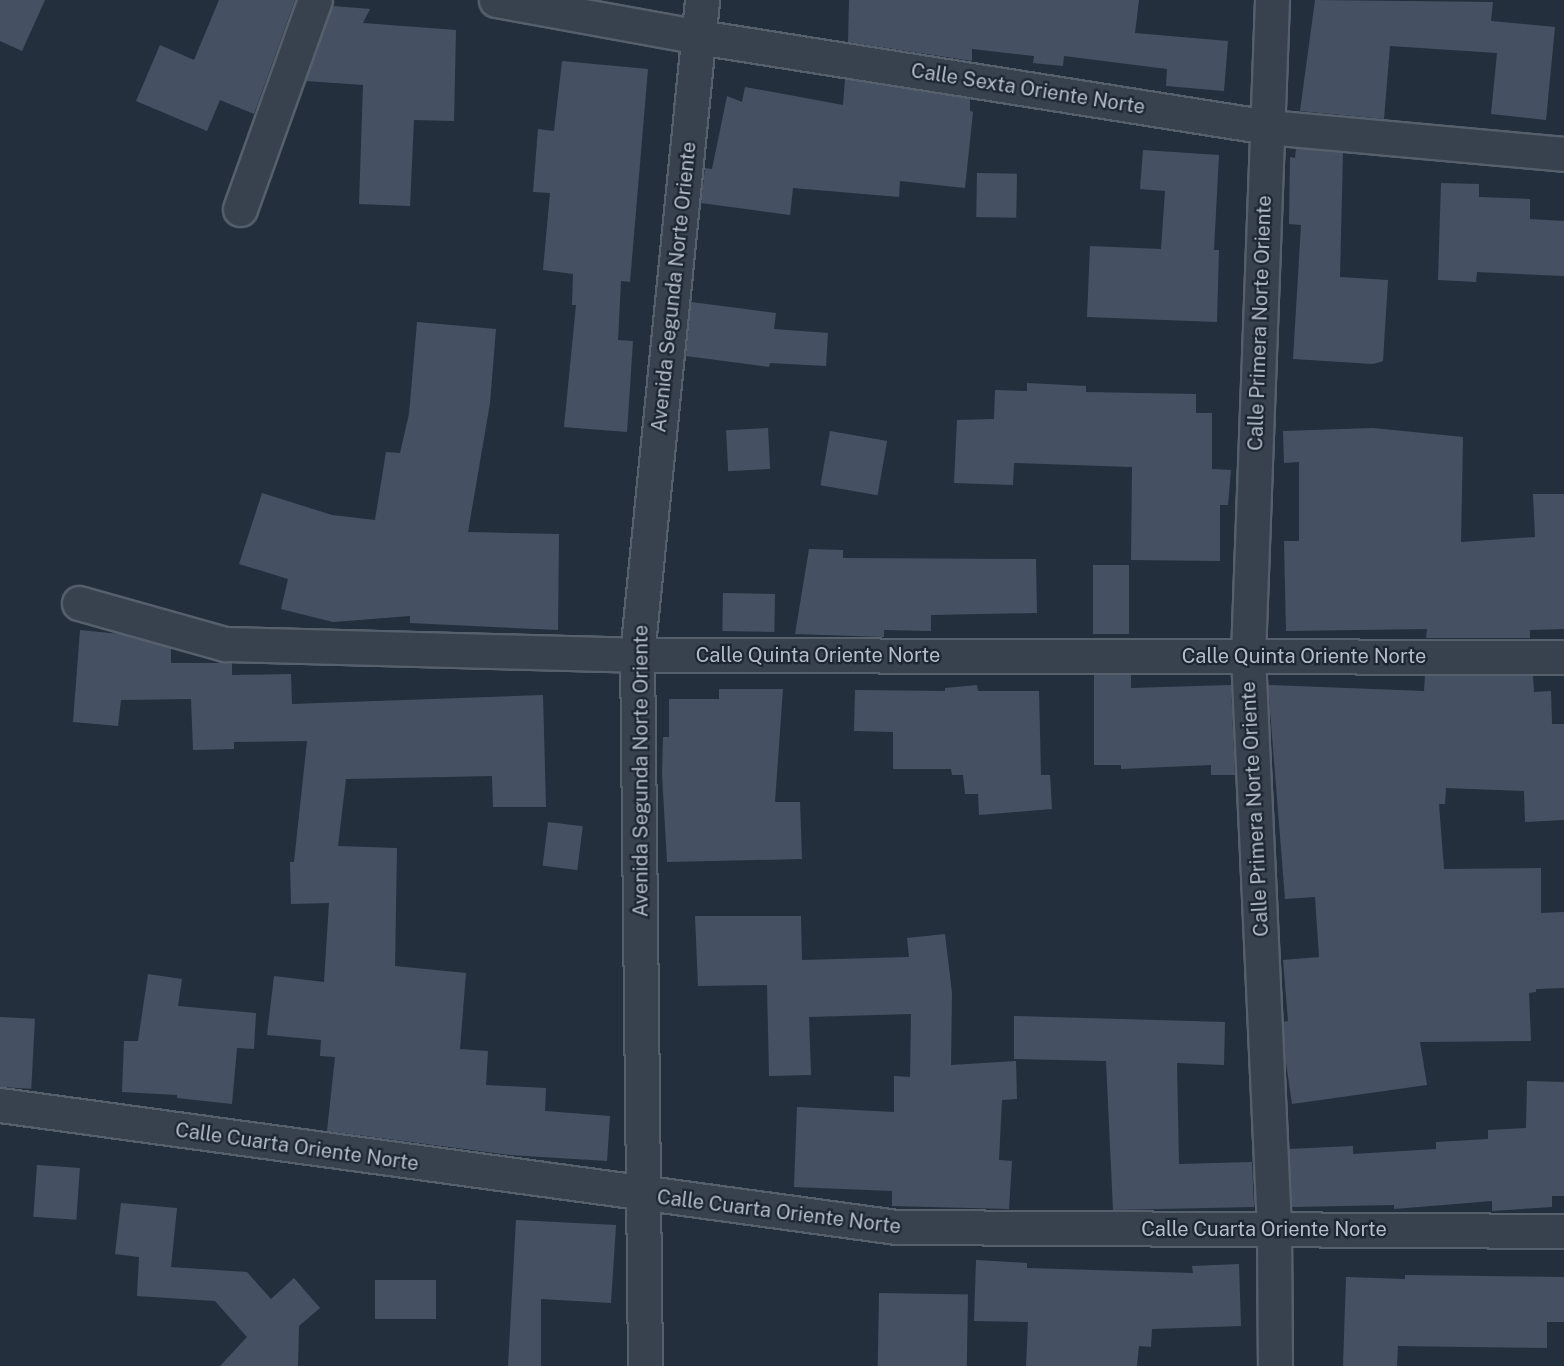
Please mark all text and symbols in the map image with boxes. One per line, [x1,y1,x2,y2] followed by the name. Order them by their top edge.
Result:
[909,59,1147,119] street label: Calle Sexta Oriente Norte
[647,140,701,434] street label: Avenida Segunda Norte Oriente
[1244,195,1276,451] street label: Calle Primera Norte Oriente
[629,625,653,917] street label: Avenida Segunda Norte Oriente
[696,643,940,667] street label: Calle Quinta Oriente Norte
[1182,644,1426,668] street label: Calle Quinta Oriente Norte
[1236,681,1274,937] street label: Calle Primera Norte Oriente
[174,1118,420,1176] street label: Calle Cuarta Oriente Norte
[656,1185,902,1239] street label: Calle Cuarta Oriente Norte
[1141,1217,1387,1241] street label: Calle Cuarta Oriente Norte

